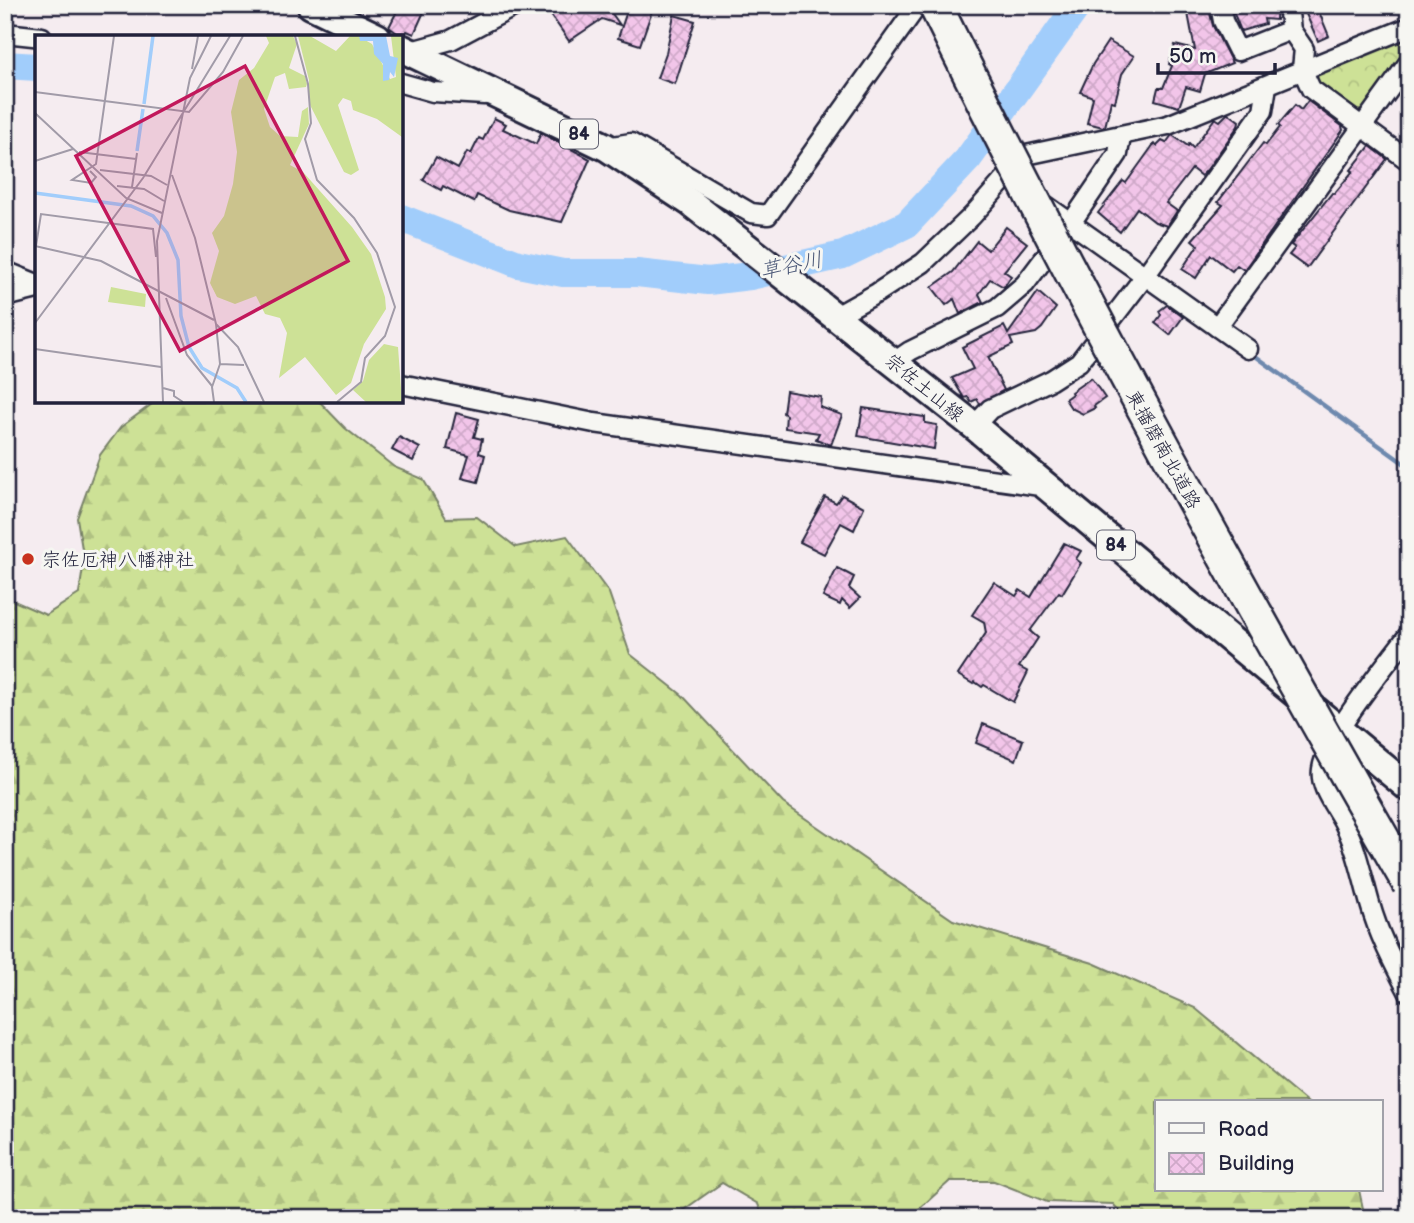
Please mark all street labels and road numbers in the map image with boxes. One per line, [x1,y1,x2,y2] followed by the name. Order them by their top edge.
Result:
[560,119,598,148] road number: 84
[880,349,968,427] street label: 宗佐土山線
[1120,386,1205,513] street label: 東播磨南北道路
[1097,530,1135,560] road number: 84

